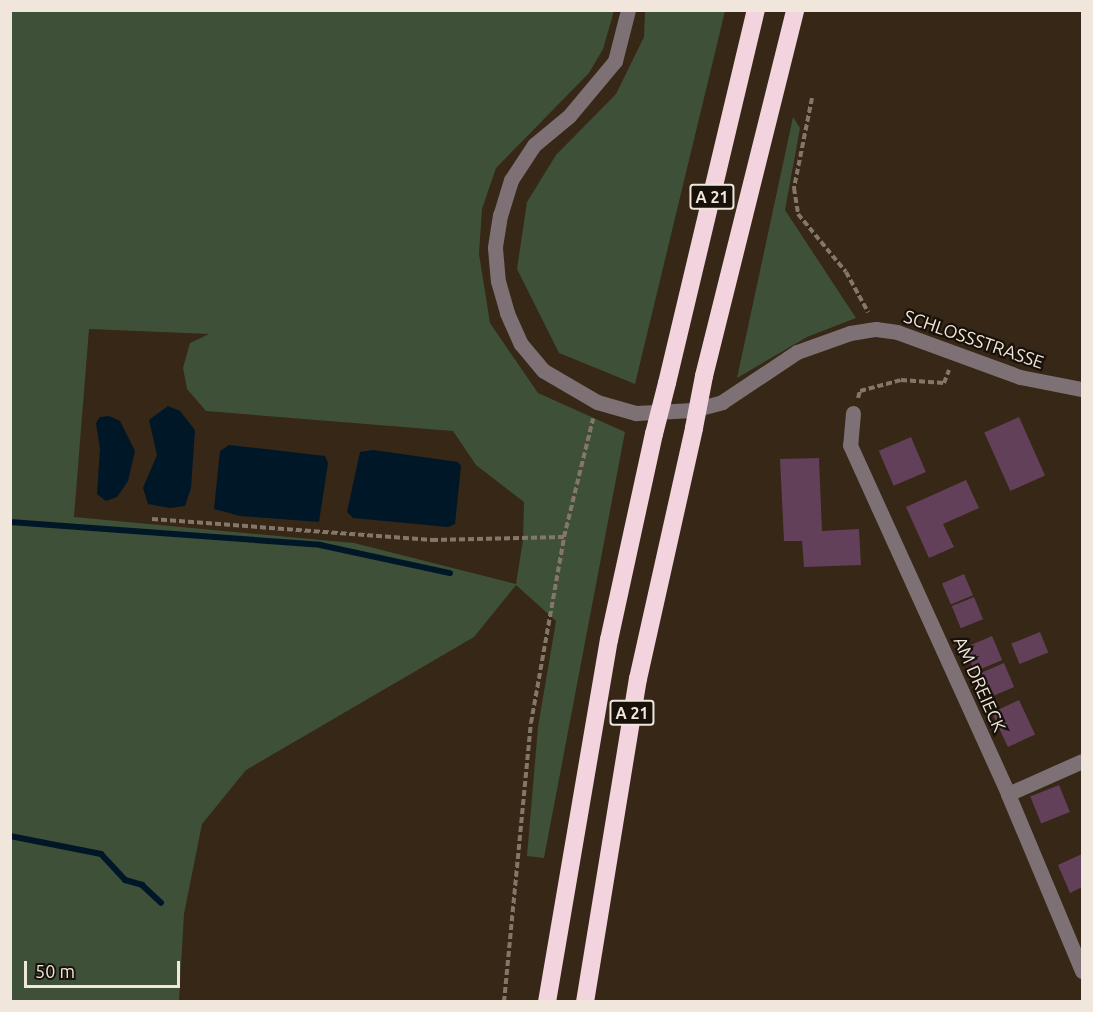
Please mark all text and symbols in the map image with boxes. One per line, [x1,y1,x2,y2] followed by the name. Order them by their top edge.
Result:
[688,184,736,210] road number: A 21
[901,305,1047,373] street label: SCHLOSSSTRASSE
[949,633,1011,735] street label: AM DREIECK
[608,700,656,726] road number: A 21
[27,949,183,987] scale bar
[35,961,75,981] text: 50 m

